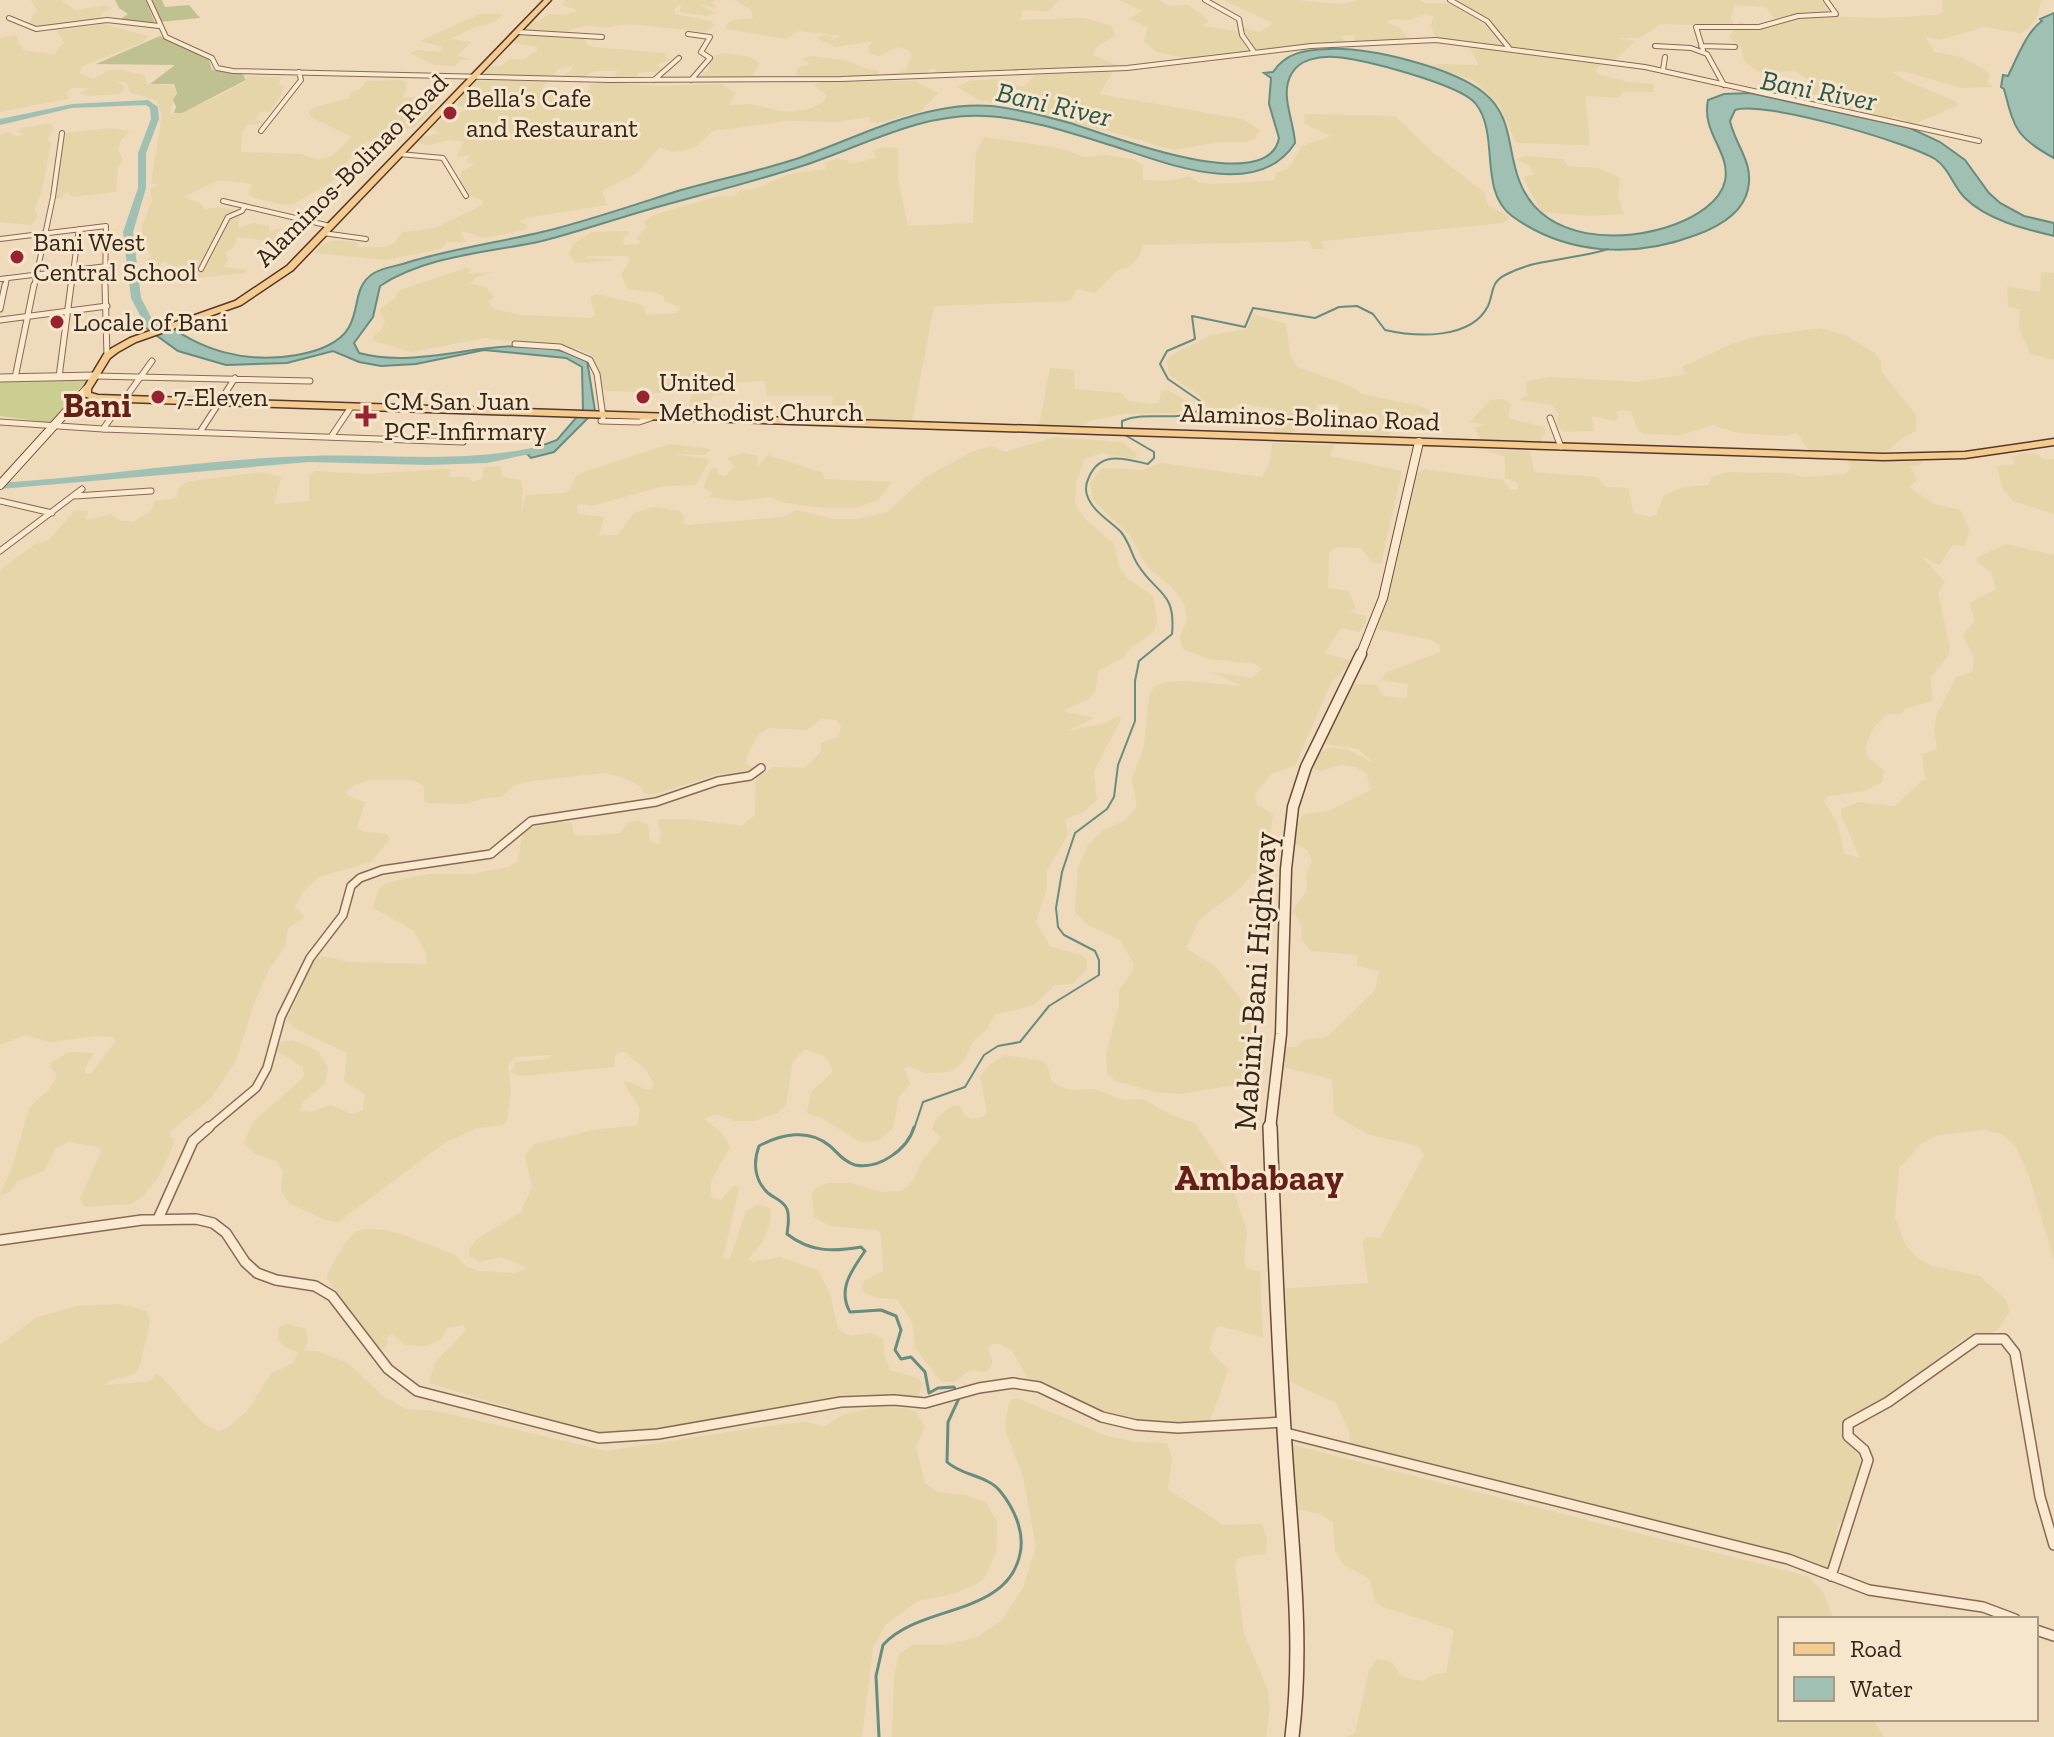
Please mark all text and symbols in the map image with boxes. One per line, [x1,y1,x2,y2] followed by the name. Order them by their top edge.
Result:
[1758,63,1880,118] water label: Bani River
[248,67,454,273] street label: Alaminos-Bolinao Road
[993,75,1115,134] water label: Bani River
[466,82,638,144] place label: Bella’s Cafe and Restaurant
[441,104,459,122] marker: Bella’s Cafe and Restaurant
[33,226,197,288] place label: Bani West Central School
[8,248,26,266] marker: Bani West Central School
[73,306,228,338] place label: Locale of Bani
[48,313,66,331] marker: Locale of Bani
[659,366,863,428] place label: United Methodist Church
[174,381,268,413] place label: 7-Eleven
[63,385,131,426] district label: Bani
[384,385,547,447] place label: CM San Juan PCF-Infirmary
[149,388,167,406] marker: 7-Eleven
[634,388,652,406] marker: United Methodist Church
[1180,396,1440,438] street label: Alaminos-Bolinao Road
[355,405,377,427] marker: CM San Juan PCF-Infirmary
[1226,830,1284,1132] street label: Mabini-Bani Highway
[1175,1156,1343,1199] district label: Ambabaay
[1778,1617,2038,1721] legend
[1850,1634,1902,1663] text: Road
[1850,1674,1913,1703] text: Water

